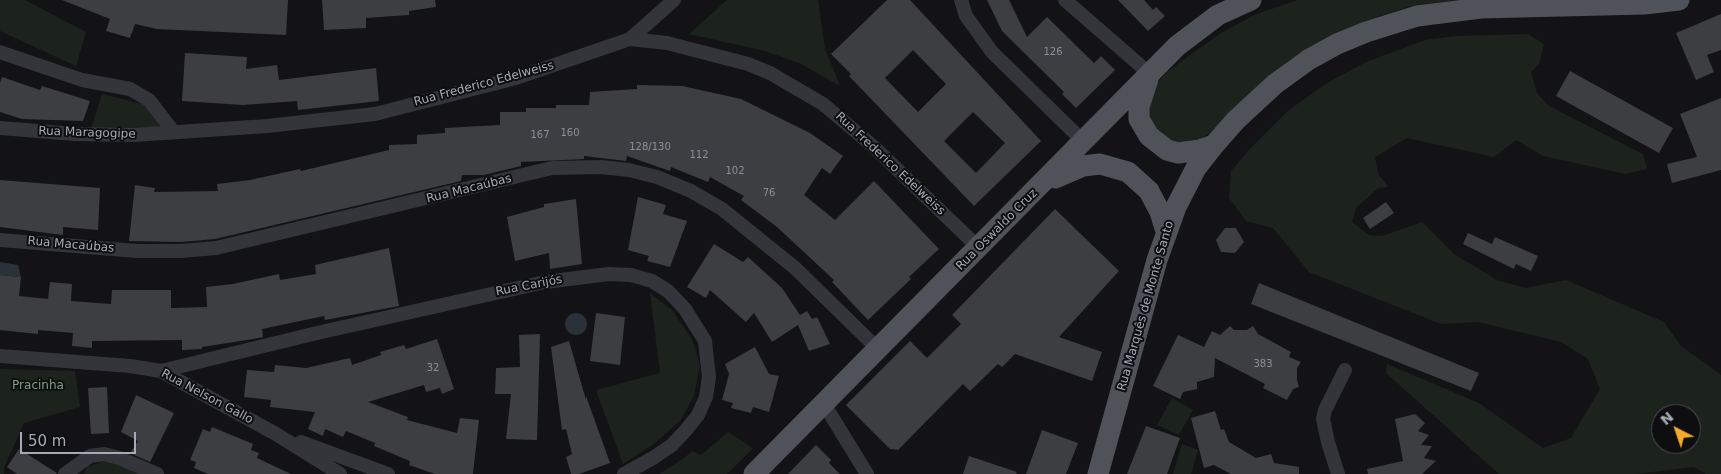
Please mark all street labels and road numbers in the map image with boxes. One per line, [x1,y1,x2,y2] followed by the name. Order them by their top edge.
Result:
[412,58,556,110] street label: Rua Frederico Edelweiss
[832,109,948,219] street label: Rua Frederico Edelweiss
[38,124,136,142] street label: Rua Maragogipe
[425,171,513,207] street label: Rua Macaúbas
[953,186,1041,274] street label: Rua Oswaldo Cruz
[1115,219,1177,393] street label: Rua Marquês de Monte Santo
[27,234,115,256] street label: Rua Macaúbas
[494,272,564,300] street label: Rua Carijós
[159,367,255,427] street label: Rua Nelson Gallo

